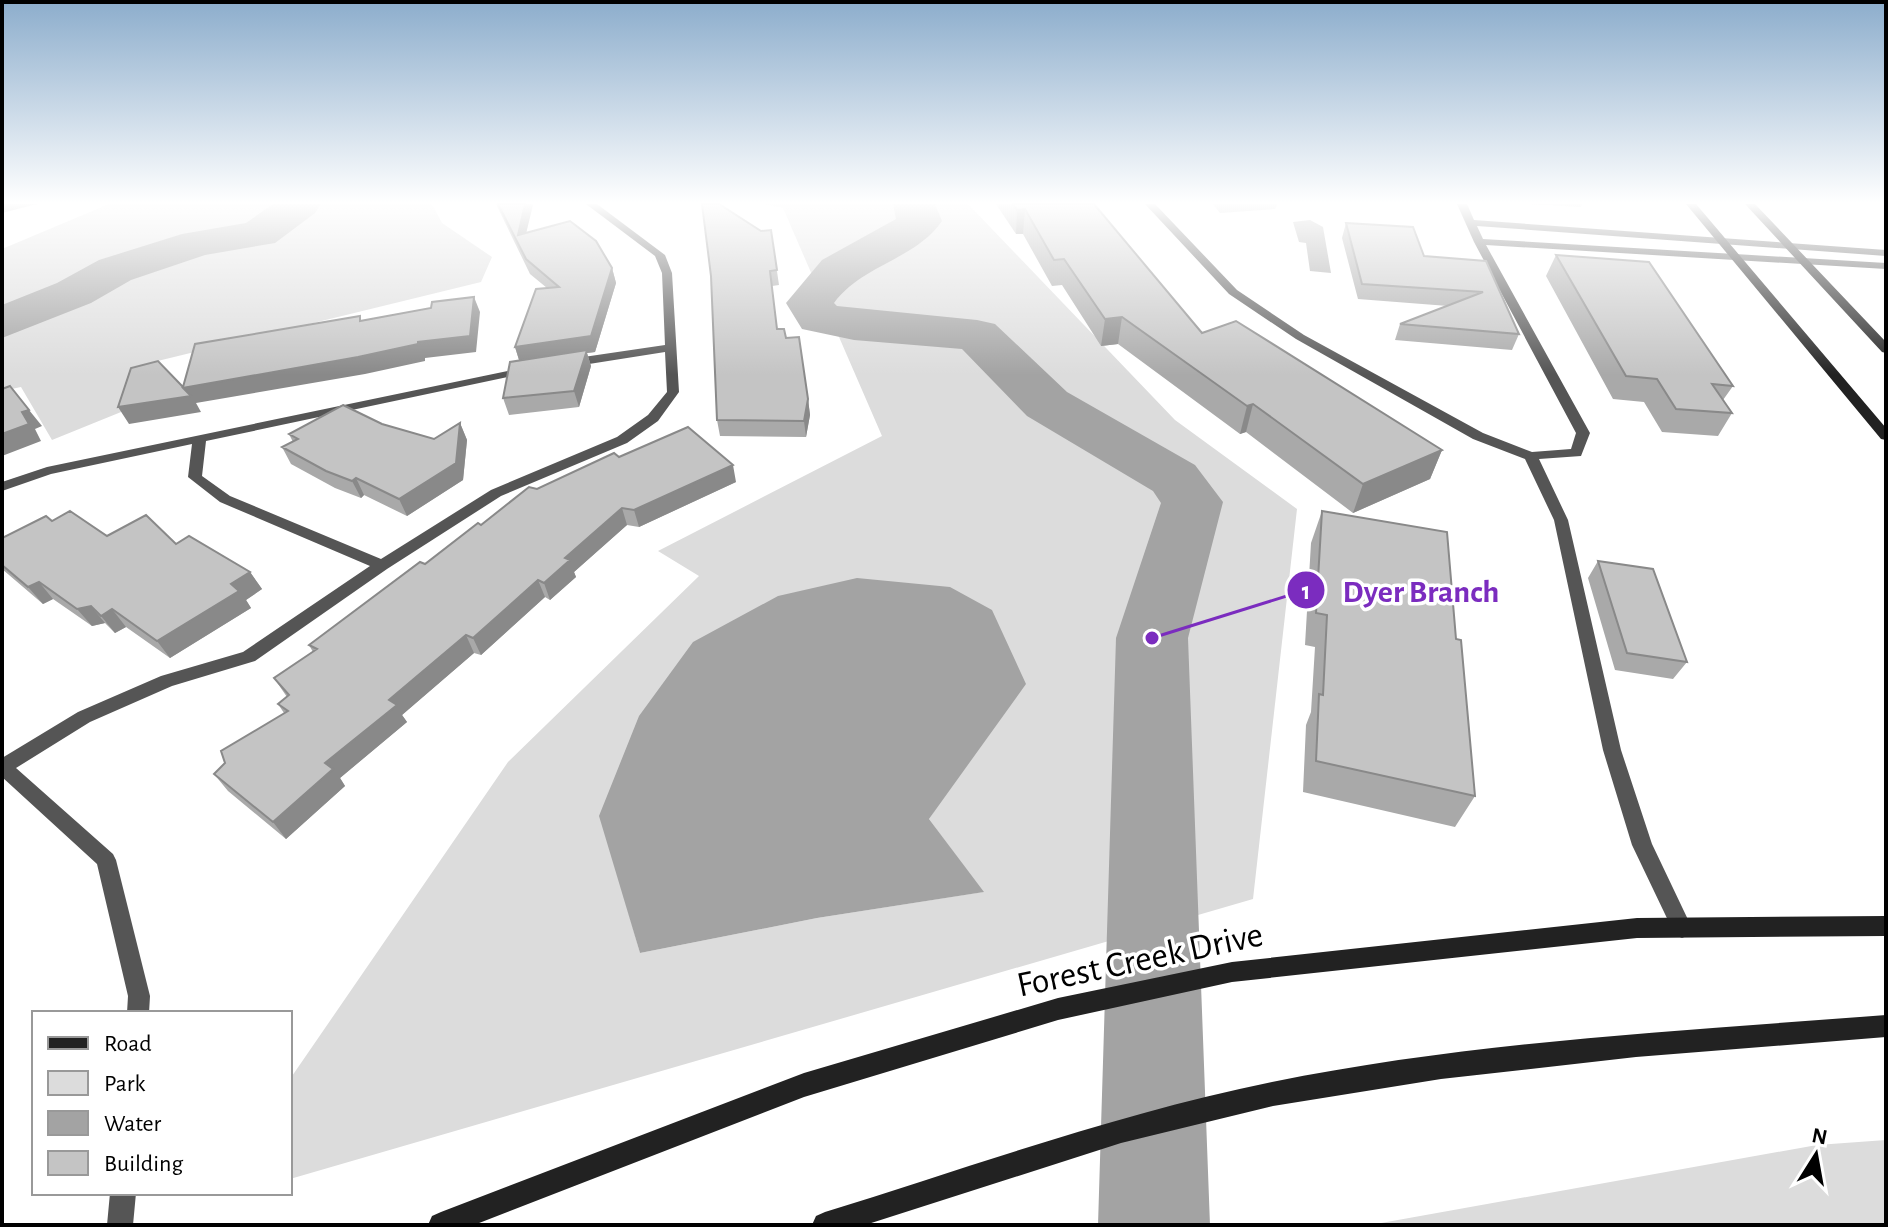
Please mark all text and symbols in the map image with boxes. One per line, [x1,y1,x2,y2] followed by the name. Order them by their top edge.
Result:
[1286,562,1515,618] callout: Dyer Branch
[1343,576,1499,608] text: Dyer Branch
[1302,580,1310,604] text: 1
[1014,916,1266,1004] street label: Forest Creek Drive
[32,1011,292,1195] legend
[104,1032,152,1056] text: Road
[104,1072,145,1096] text: Park
[104,1112,162,1136] text: Water
[1776,1115,1856,1195] north arrow
[1810,1124,1829,1149] text: N
[104,1152,183,1176] text: Building

